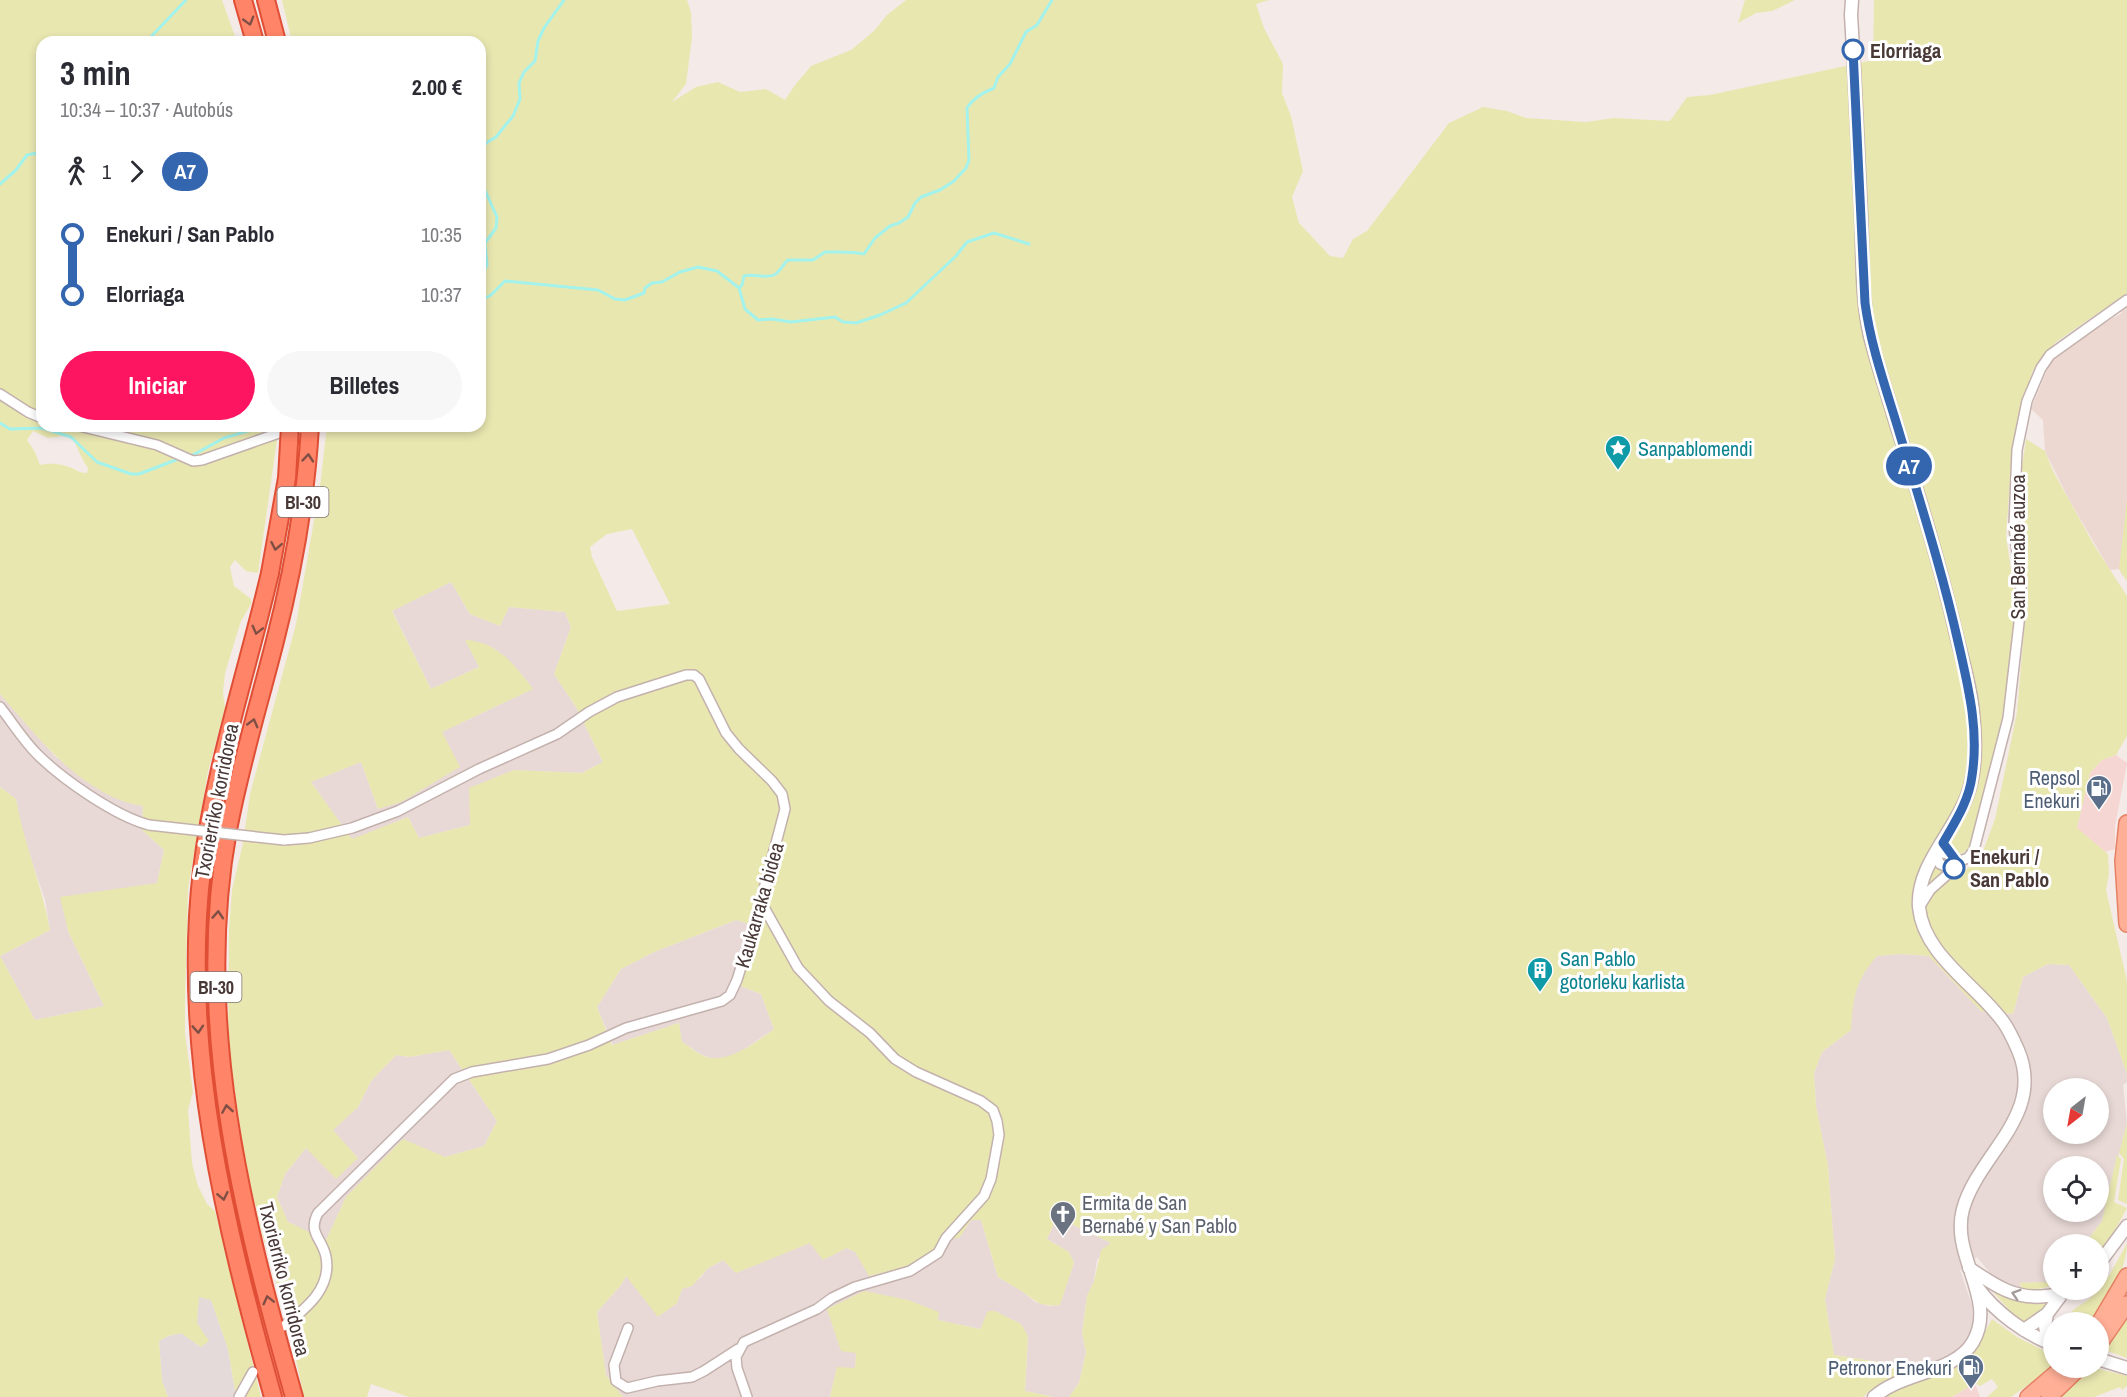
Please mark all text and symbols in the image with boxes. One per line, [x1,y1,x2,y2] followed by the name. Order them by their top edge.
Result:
[242,15,254,26] one-way arrow
[1870,37,1941,64] place label: Elorriaga
[1842,39,1864,61] marker: Elorriaga
[60,51,131,95] text: 3 min
[412,72,462,102] text: 2.00 €
[60,96,233,123] text: 10:34 – 10:37 · Autobús
[60,155,93,188] icon: walk
[120,155,153,188] icon: forward
[174,157,196,186] text: A7
[102,158,111,185] text: 1
[106,219,274,249] text: Enekuri / San Pablo
[421,221,462,248] text: 10:35
[106,279,184,309] text: Elorriaga
[421,281,462,308] text: 10:37
[60,351,255,420] button: Iniciar
[267,351,462,420] button: Billetes
[1603,433,1633,471] place icon: Sanpablomendi
[1638,435,1753,462] place label: Sanpablomendi
[1882,446,1936,486] line badge: A7
[1898,452,1920,481] text: A7
[301,453,314,462] one-way arrow
[2004,475,2031,619] street label: San Bernabé auzoa
[278,487,328,517] road number: BI-30
[270,541,283,551] one-way arrow
[251,625,264,635] one-way arrow
[245,719,258,729] one-way arrow
[188,721,244,881] street label: Txorierriko korridorea
[2023,764,2080,814] place label: Repsol Enekuri
[2084,773,2114,811] fuel station icon: Repsol Enekuri
[728,839,790,971] street label: Kaukarraka bidea
[1970,843,2049,893] place label: Enekuri / San Pablo
[1943,857,1965,879] marker: Enekuri / San Pablo
[211,910,224,919] one-way arrow
[1560,945,1685,995] place label: San Pablo gotorleku karlista
[1525,955,1555,993] building icon: San Pablo gotorleku karlista
[190,972,242,1002] road number: BI-30
[191,1024,204,1033] one-way arrow
[2043,1078,2109,1144] north arrow
[2043,1078,2109,1378] map controls
[222,1105,234,1114] one-way arrow
[2043,1156,2109,1222] button: locate
[1082,1189,1237,1239] place label: Ermita de San Bernabé y San Pablo
[216,1190,229,1200] one-way arrow
[253,1199,317,1359] street label: Txorierriko korridorea
[1048,1199,1078,1237] church icon: Ermita de San Bernabé y San Pablo
[2043,1234,2109,1300] button: +
[2012,1289,2022,1301] one-way arrow
[262,1295,275,1305] one-way arrow
[2043,1312,2109,1378] button: −
[1956,1352,1986,1390] fuel station icon: Petronor Enekuri
[1828,1354,1952,1381] place label: Petronor Enekuri

